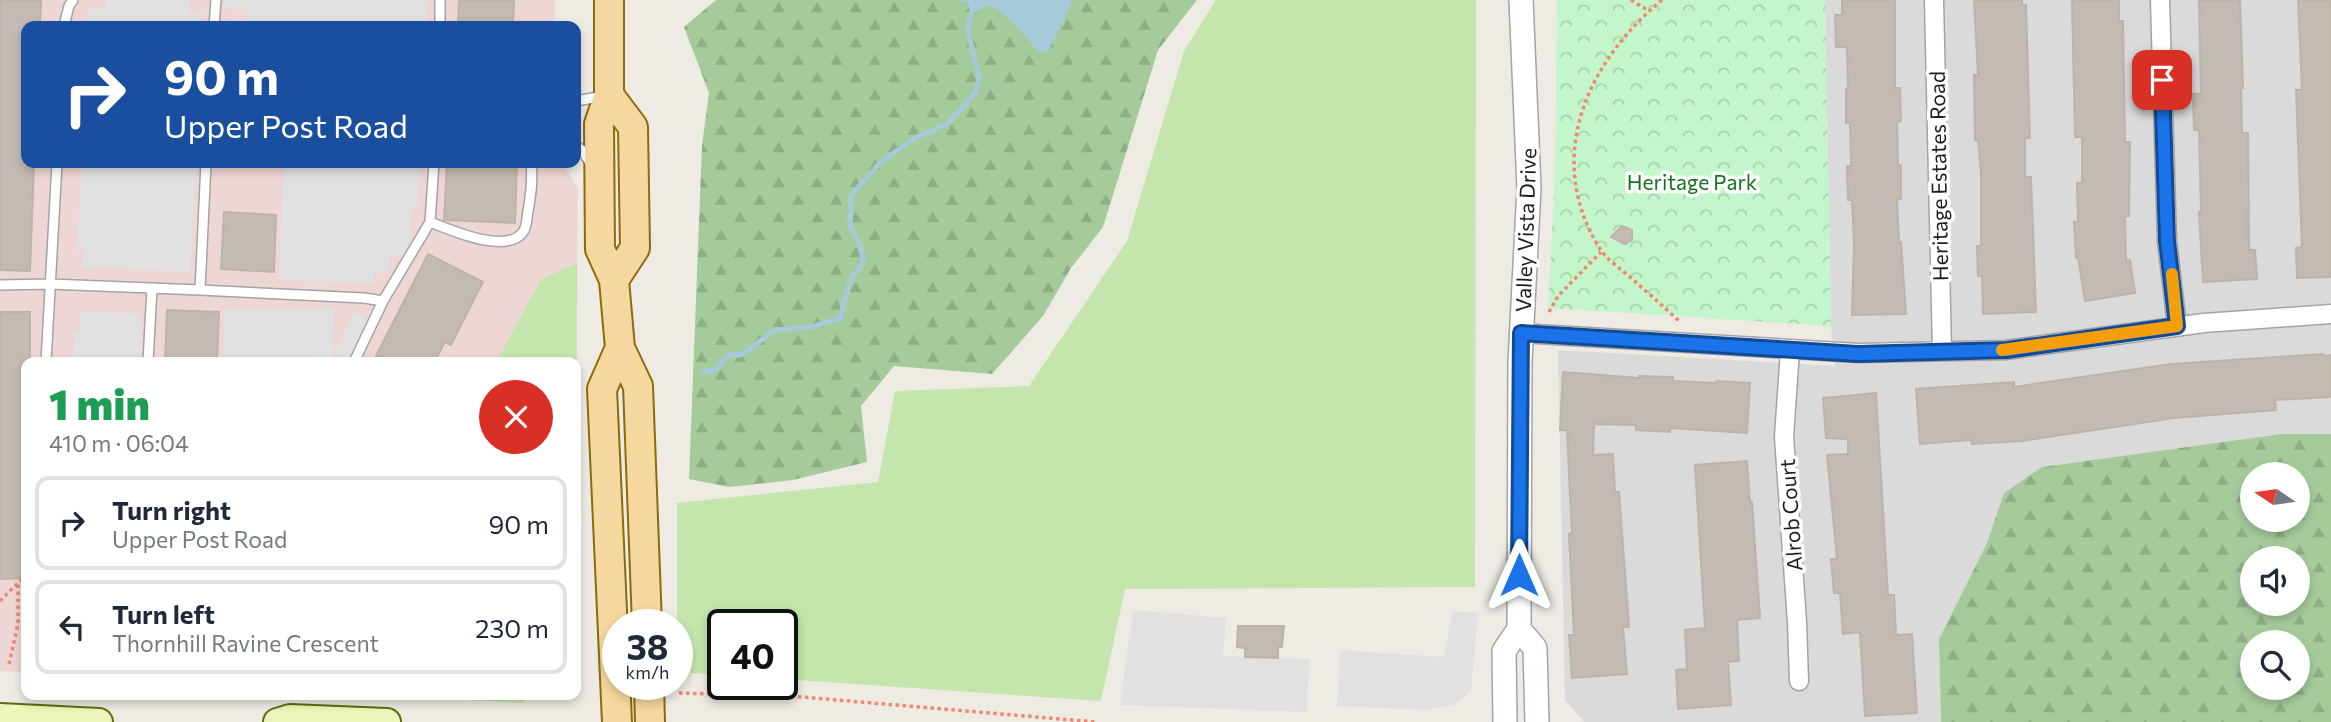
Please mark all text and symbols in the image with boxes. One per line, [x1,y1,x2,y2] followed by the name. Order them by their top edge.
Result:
[164,45,279,105] text: 90 m
[49,49,140,140] icon: right
[2132,50,2192,110] pin
[2143,61,2181,99] icon: arrive
[1924,71,1952,281] street label: Heritage Estates Road
[164,105,408,145] text: Upper Post Road
[1510,147,1540,313] street label: Valley Vista Drive
[1627,169,1757,194] park label: Heritage Park
[49,377,150,429] text: 1 min
[479,380,553,454] button: close
[49,429,189,457] text: 410 m · 06:04
[1774,458,1806,572] street label: Alrob Court
[2240,462,2310,532] north arrow
[2240,462,2310,700] map controls
[112,494,231,525] text: Turn right
[53,504,91,542] icon: right
[489,508,549,539] text: 90 m
[112,525,287,553] text: Upper Post Road
[1482,538,1556,612] position arrow
[2240,546,2310,616] button: sound
[112,598,215,629] text: Turn left
[53,608,91,646] icon: left
[707,609,798,700] speed limit sign: 40
[475,612,549,643] text: 230 m
[626,624,669,667] text: 38
[112,629,379,657] text: Thornhill Ravine Crescent
[2240,630,2310,700] button: search
[626,661,669,683] text: km/h

